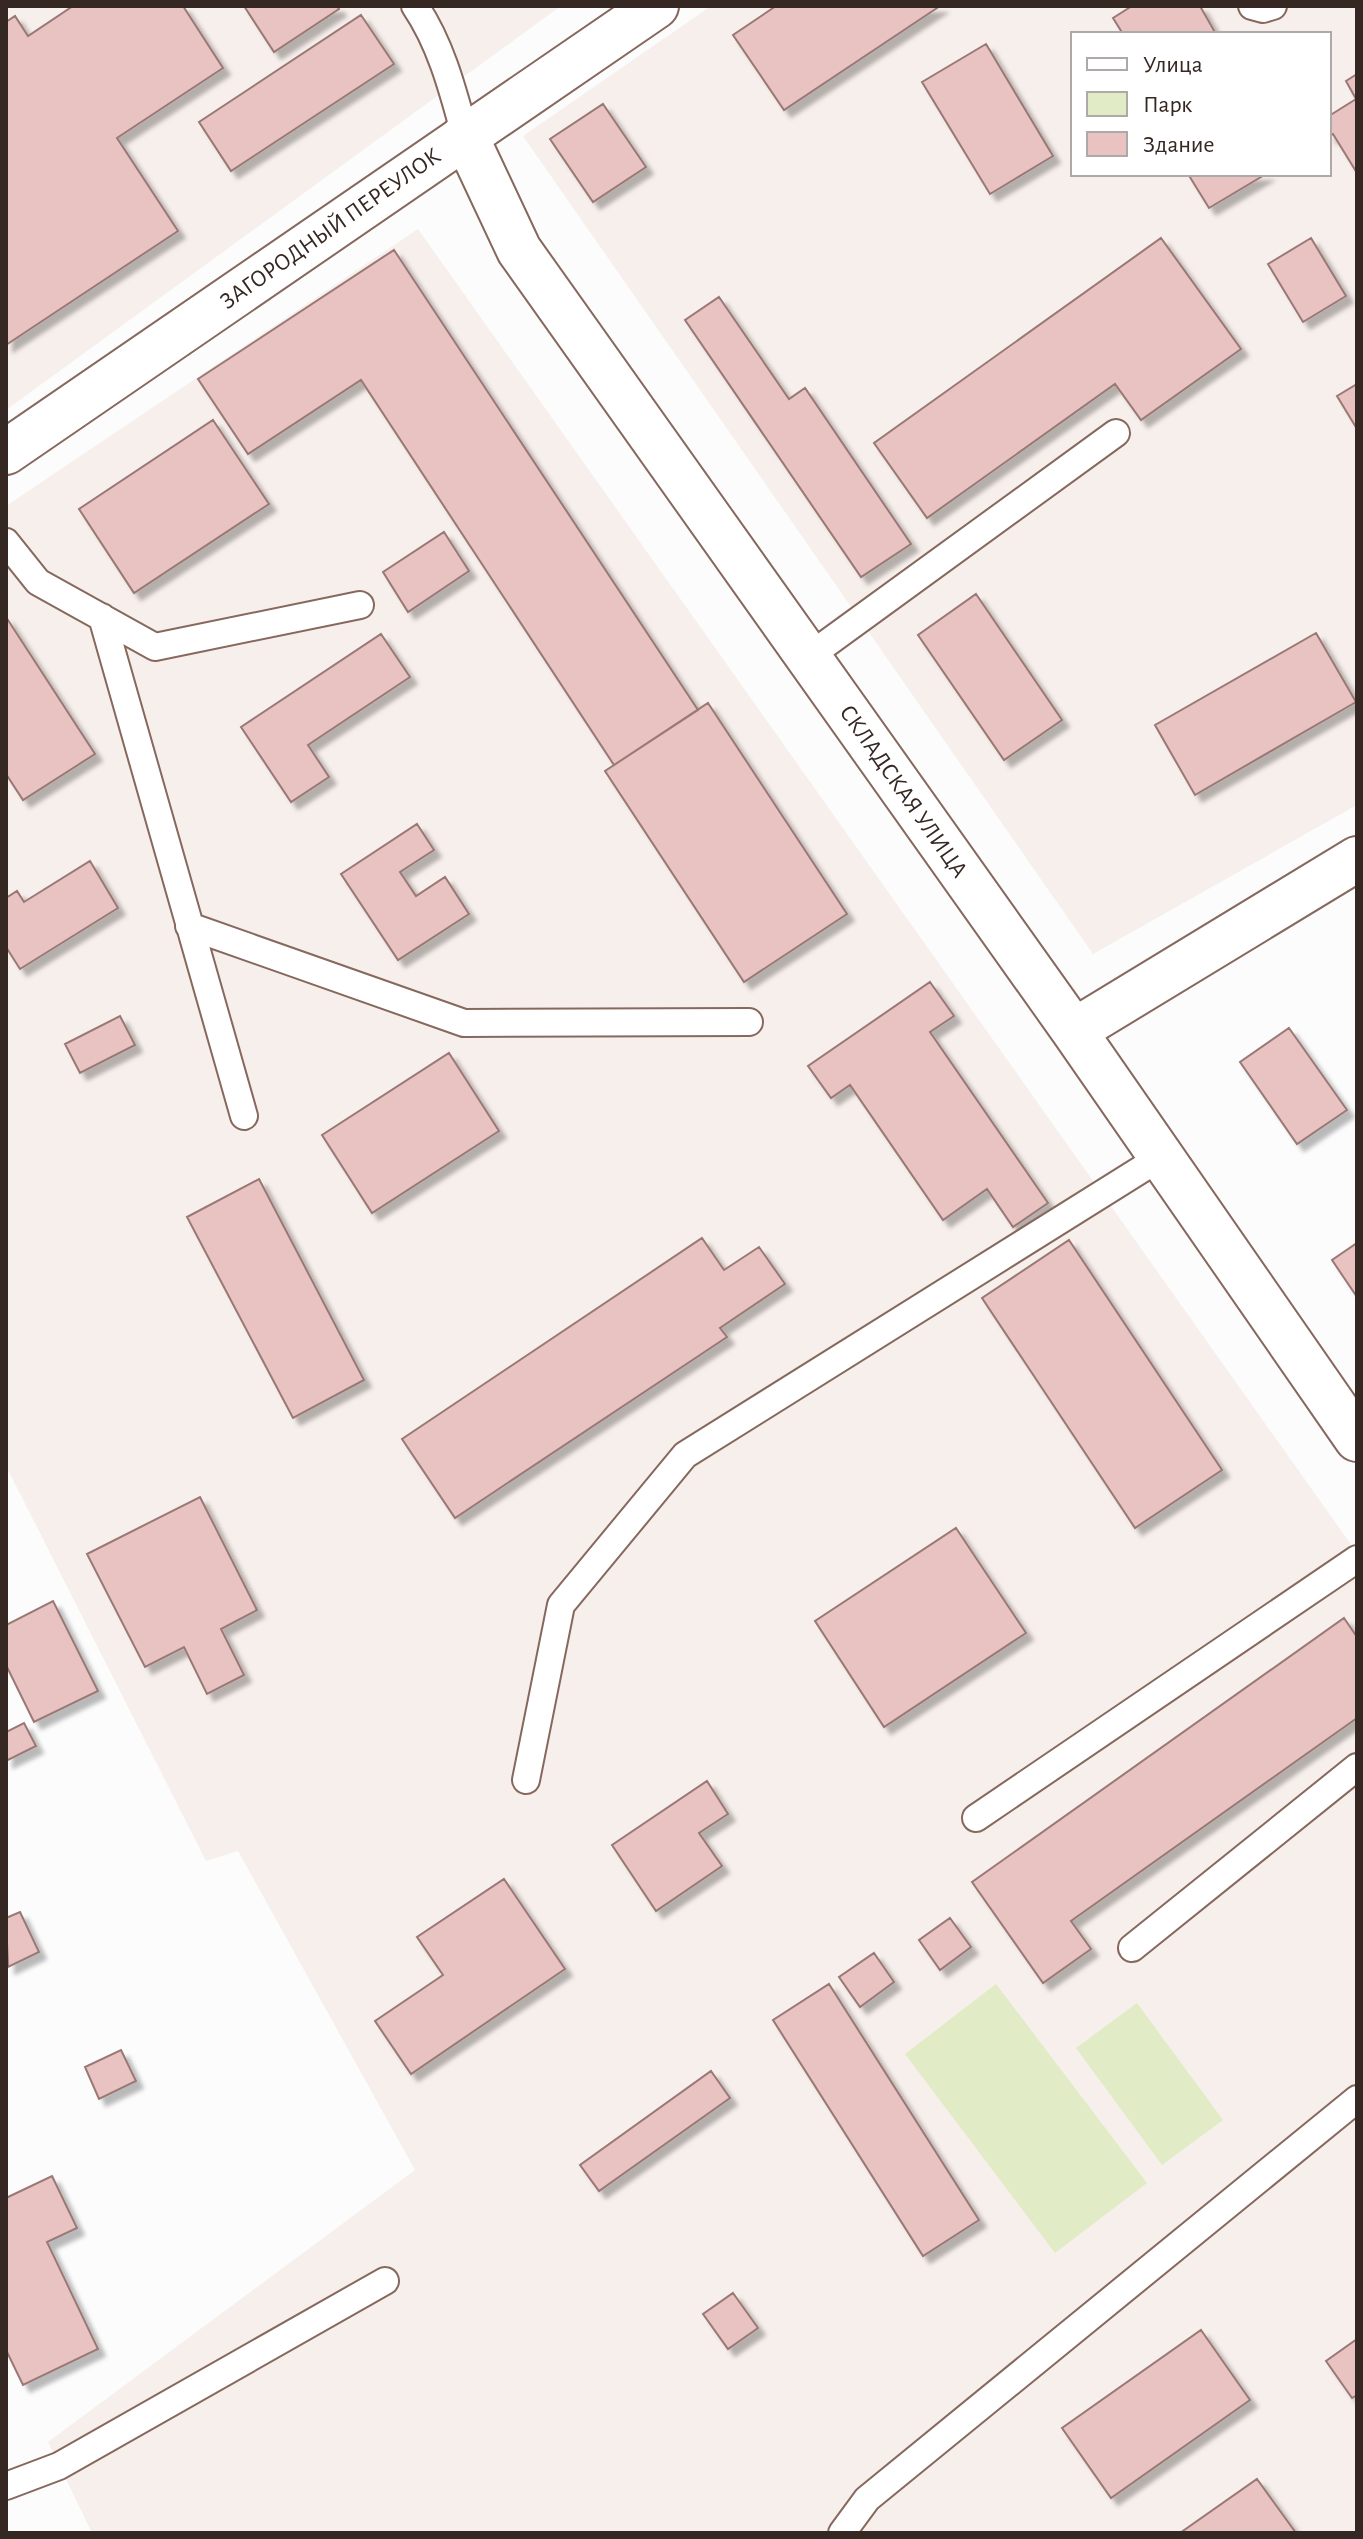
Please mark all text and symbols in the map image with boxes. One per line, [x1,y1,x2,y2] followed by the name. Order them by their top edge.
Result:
[1071,32,1331,176] legend
[1143,53,1203,77] text: Улица
[1143,93,1192,117] text: Парк
[1143,133,1214,157] text: Здание
[216,144,445,314] street label: ЗАГОРОДНЫЙ ПЕРЕУЛОК
[835,701,972,882] street label: СКЛАДСКАЯ УЛИЦА

